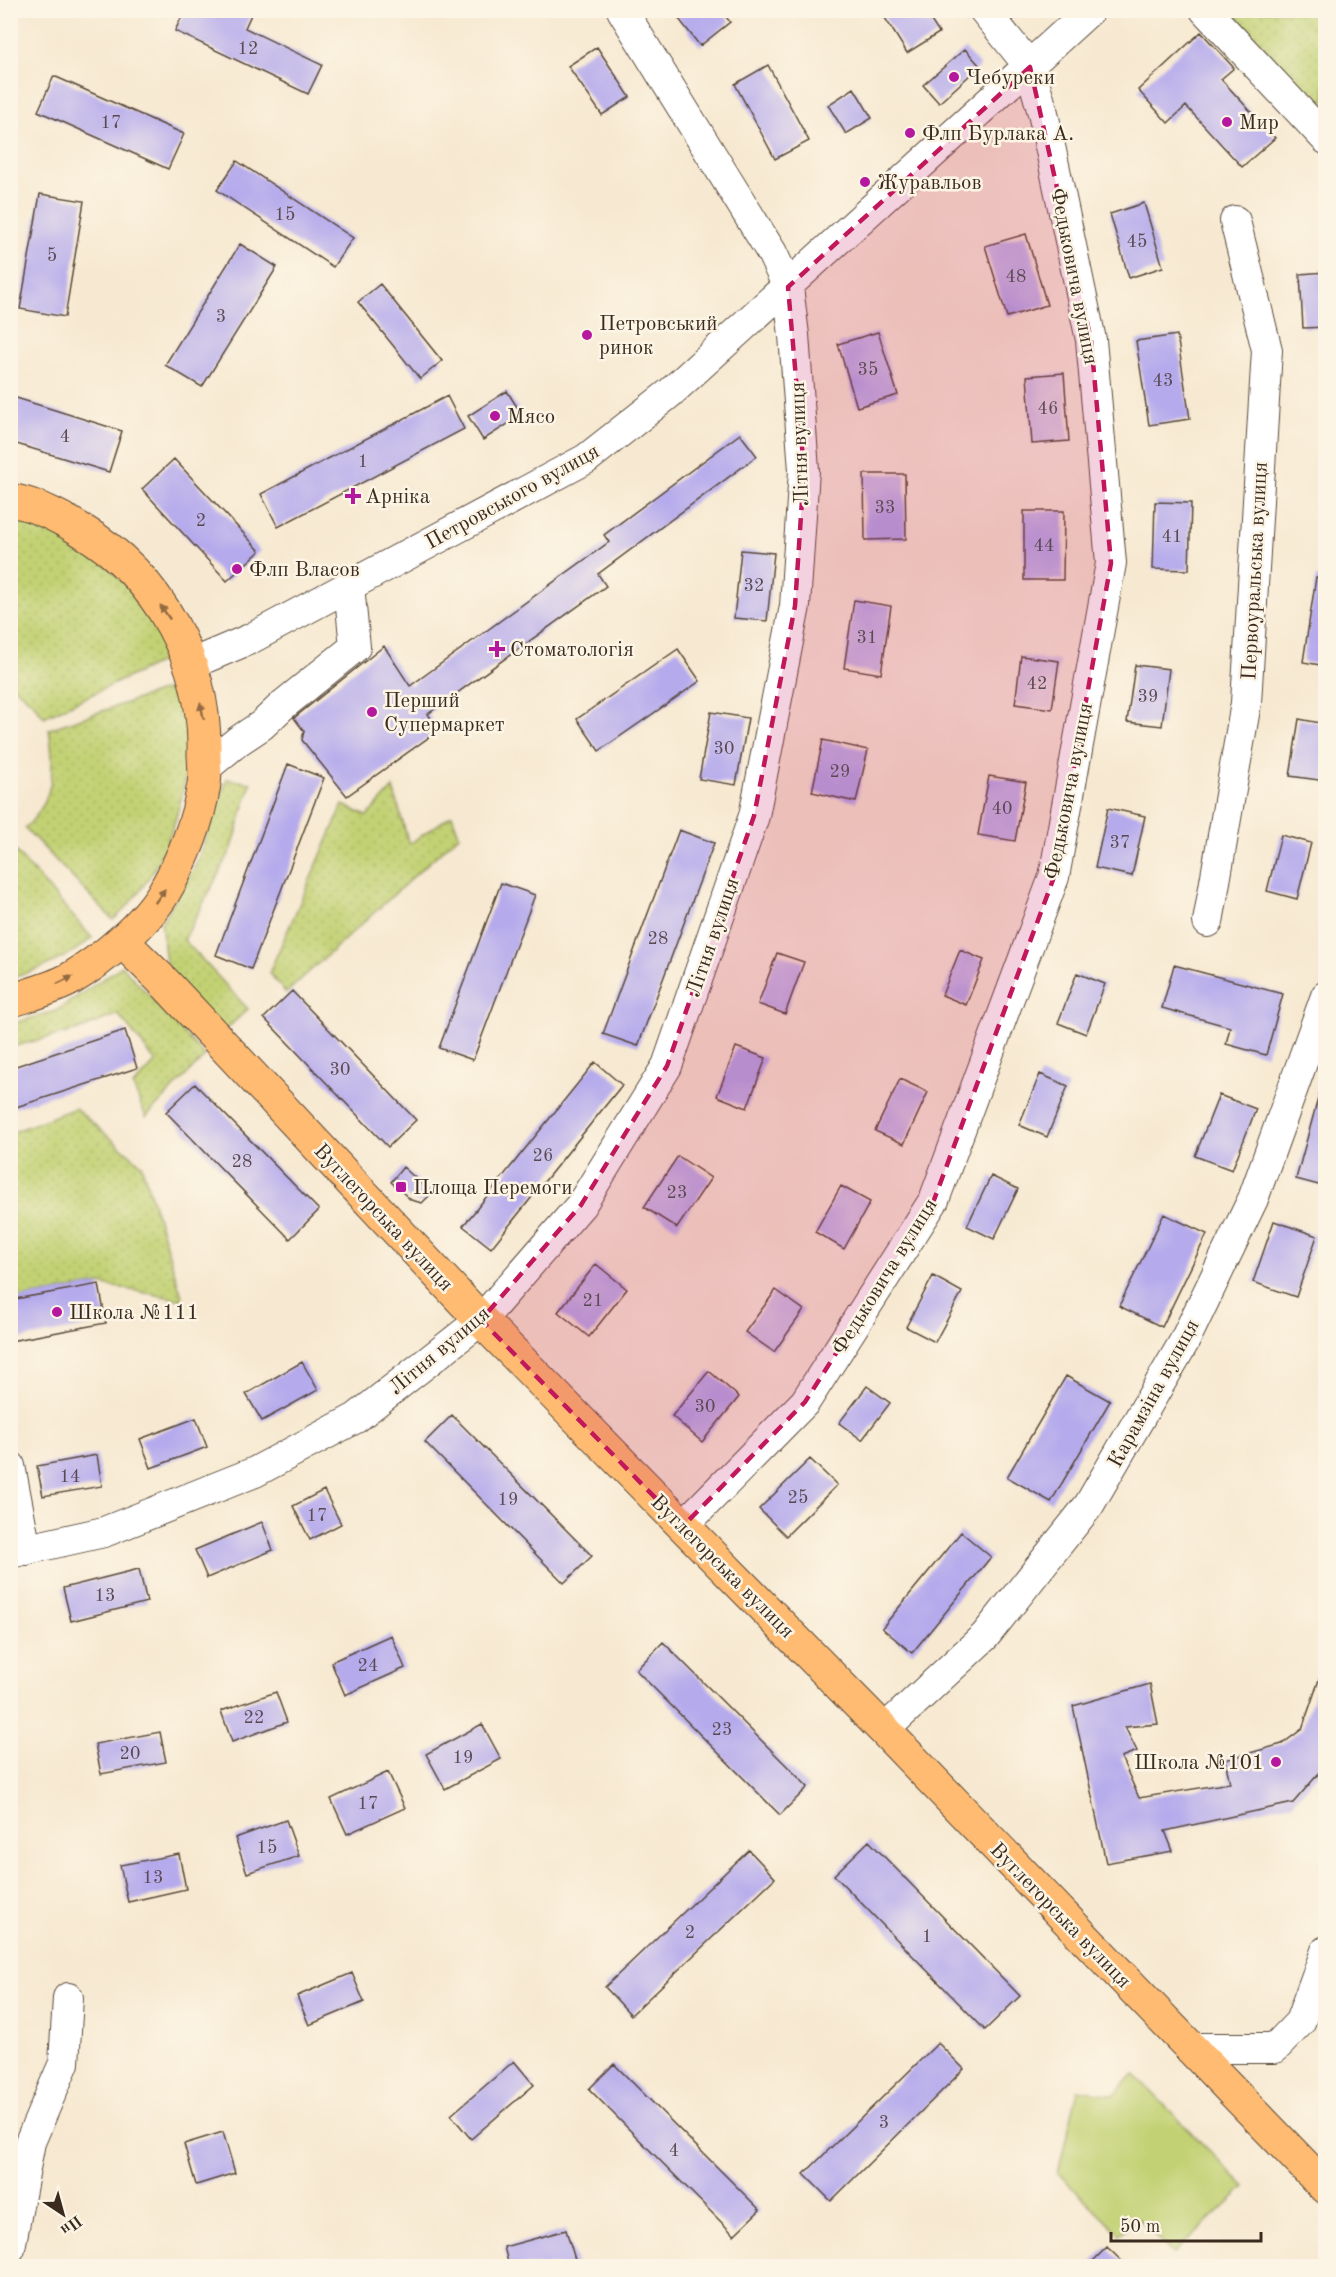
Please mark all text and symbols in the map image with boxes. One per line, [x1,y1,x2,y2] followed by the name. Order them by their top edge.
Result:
[238,40,258,58] house number: 12
[966,68,1055,89] place label: Чебуреки
[947,70,961,84] marker: Чебуреки
[1239,113,1279,134] place label: Мир
[101,114,121,132] house number: 17
[1220,115,1234,129] marker: Мир
[922,124,1074,145] place label: Флп Бурлака А.
[903,126,917,140] marker: Флп Бурлака А.
[877,173,982,194] place label: Журавльов
[858,175,872,189] marker: Журавльов
[1046,186,1101,367] street label: Федьковича вулиця
[275,206,295,224] house number: 15
[1127,233,1147,251] house number: 45
[47,247,57,265] house number: 5
[1006,268,1026,286] house number: 48
[216,308,226,326] house number: 3
[599,314,717,359] place label: Петровський ринок
[580,328,594,342] marker: Петровський ринок
[858,361,878,379] house number: 35
[1153,372,1173,390] house number: 43
[788,381,813,507] street label: Літня вулиця
[1038,400,1058,418] house number: 46
[507,407,555,428] place label: Мясо
[488,409,502,423] marker: Мясо
[60,428,70,446] house number: 4
[422,441,603,554] street label: Петровського вулиця
[358,453,368,471] house number: 1
[1239,461,1272,681] street label: Первоуральська вулиця
[365,487,430,508] place label: Арніка
[346,489,360,503] marker: Арніка
[875,499,895,517] house number: 33
[196,512,206,530] house number: 2
[1162,528,1182,546] house number: 41
[1034,537,1054,555] house number: 44
[249,560,360,581] place label: Флп Власов
[230,562,244,576] marker: Флп Власов
[744,577,764,595] house number: 32
[160,604,171,620] one-way arrow
[857,629,877,647] house number: 31
[488,640,506,658] marker: Стоматологія
[510,640,634,661] place label: Стоматологія
[1027,675,1047,693] house number: 42
[1138,688,1158,706] house number: 39
[384,691,505,736] place label: Перший Супермаркет
[1042,701,1097,881] street label: Федьковича вулиця
[197,702,207,721] one-way arrow
[365,705,379,719] marker: Перший Супермаркет
[714,740,734,758] house number: 30
[830,763,850,781] house number: 29
[992,800,1012,818] house number: 40
[1110,834,1130,852] house number: 37
[683,875,744,1000] street label: Літня вулиця
[153,889,165,904] one-way arrow
[648,930,668,948] house number: 28
[56,975,73,984] one-way arrow
[330,1061,350,1079] house number: 30
[309,1140,456,1296] street label: Вуглегорська вулиця
[533,1147,553,1165] house number: 26
[232,1153,252,1171] house number: 28
[413,1178,572,1199] place label: Площа Перемоги
[394,1180,408,1194] marker: Площа Перемоги
[667,1184,687,1202] house number: 23
[829,1195,942,1359] street label: Федьковича вулиця
[583,1292,603,1310] house number: 21
[69,1303,199,1324] place label: Школа №111
[385,1303,494,1399] street label: Літня вулиця
[50,1305,64,1319] marker: Школа №111
[1105,1316,1204,1471] street label: Карамзіна вулиця
[695,1398,715,1416] house number: 30
[60,1468,80,1486] house number: 14
[788,1489,808,1507] house number: 25
[498,1491,518,1509] house number: 19
[646,1491,798,1643] street label: Вуглегорська вулиця
[307,1507,327,1525] house number: 17
[95,1587,115,1605] house number: 13
[358,1657,378,1675] house number: 24
[244,1709,264,1727] house number: 22
[712,1721,732,1739] house number: 23
[120,1745,140,1763] house number: 20
[453,1749,473,1767] house number: 19
[1134,1753,1264,1774] place label: Школа №101
[1269,1755,1283,1769] marker: Школа №101
[358,1795,378,1813] house number: 17
[257,1839,277,1857] house number: 15
[985,1839,1135,1993] street label: Вуглегорська вулиця
[143,1869,163,1887] house number: 13
[685,1924,695,1942] house number: 2
[922,1928,932,1946] house number: 1
[879,2114,889,2132] house number: 3
[669,2142,679,2160] house number: 4
[33,2184,93,2244] north arrow
[1111,2205,1261,2243] scale bar
[57,2212,84,2237] text: Пн
[1120,2218,1160,2236] text: 50 m

